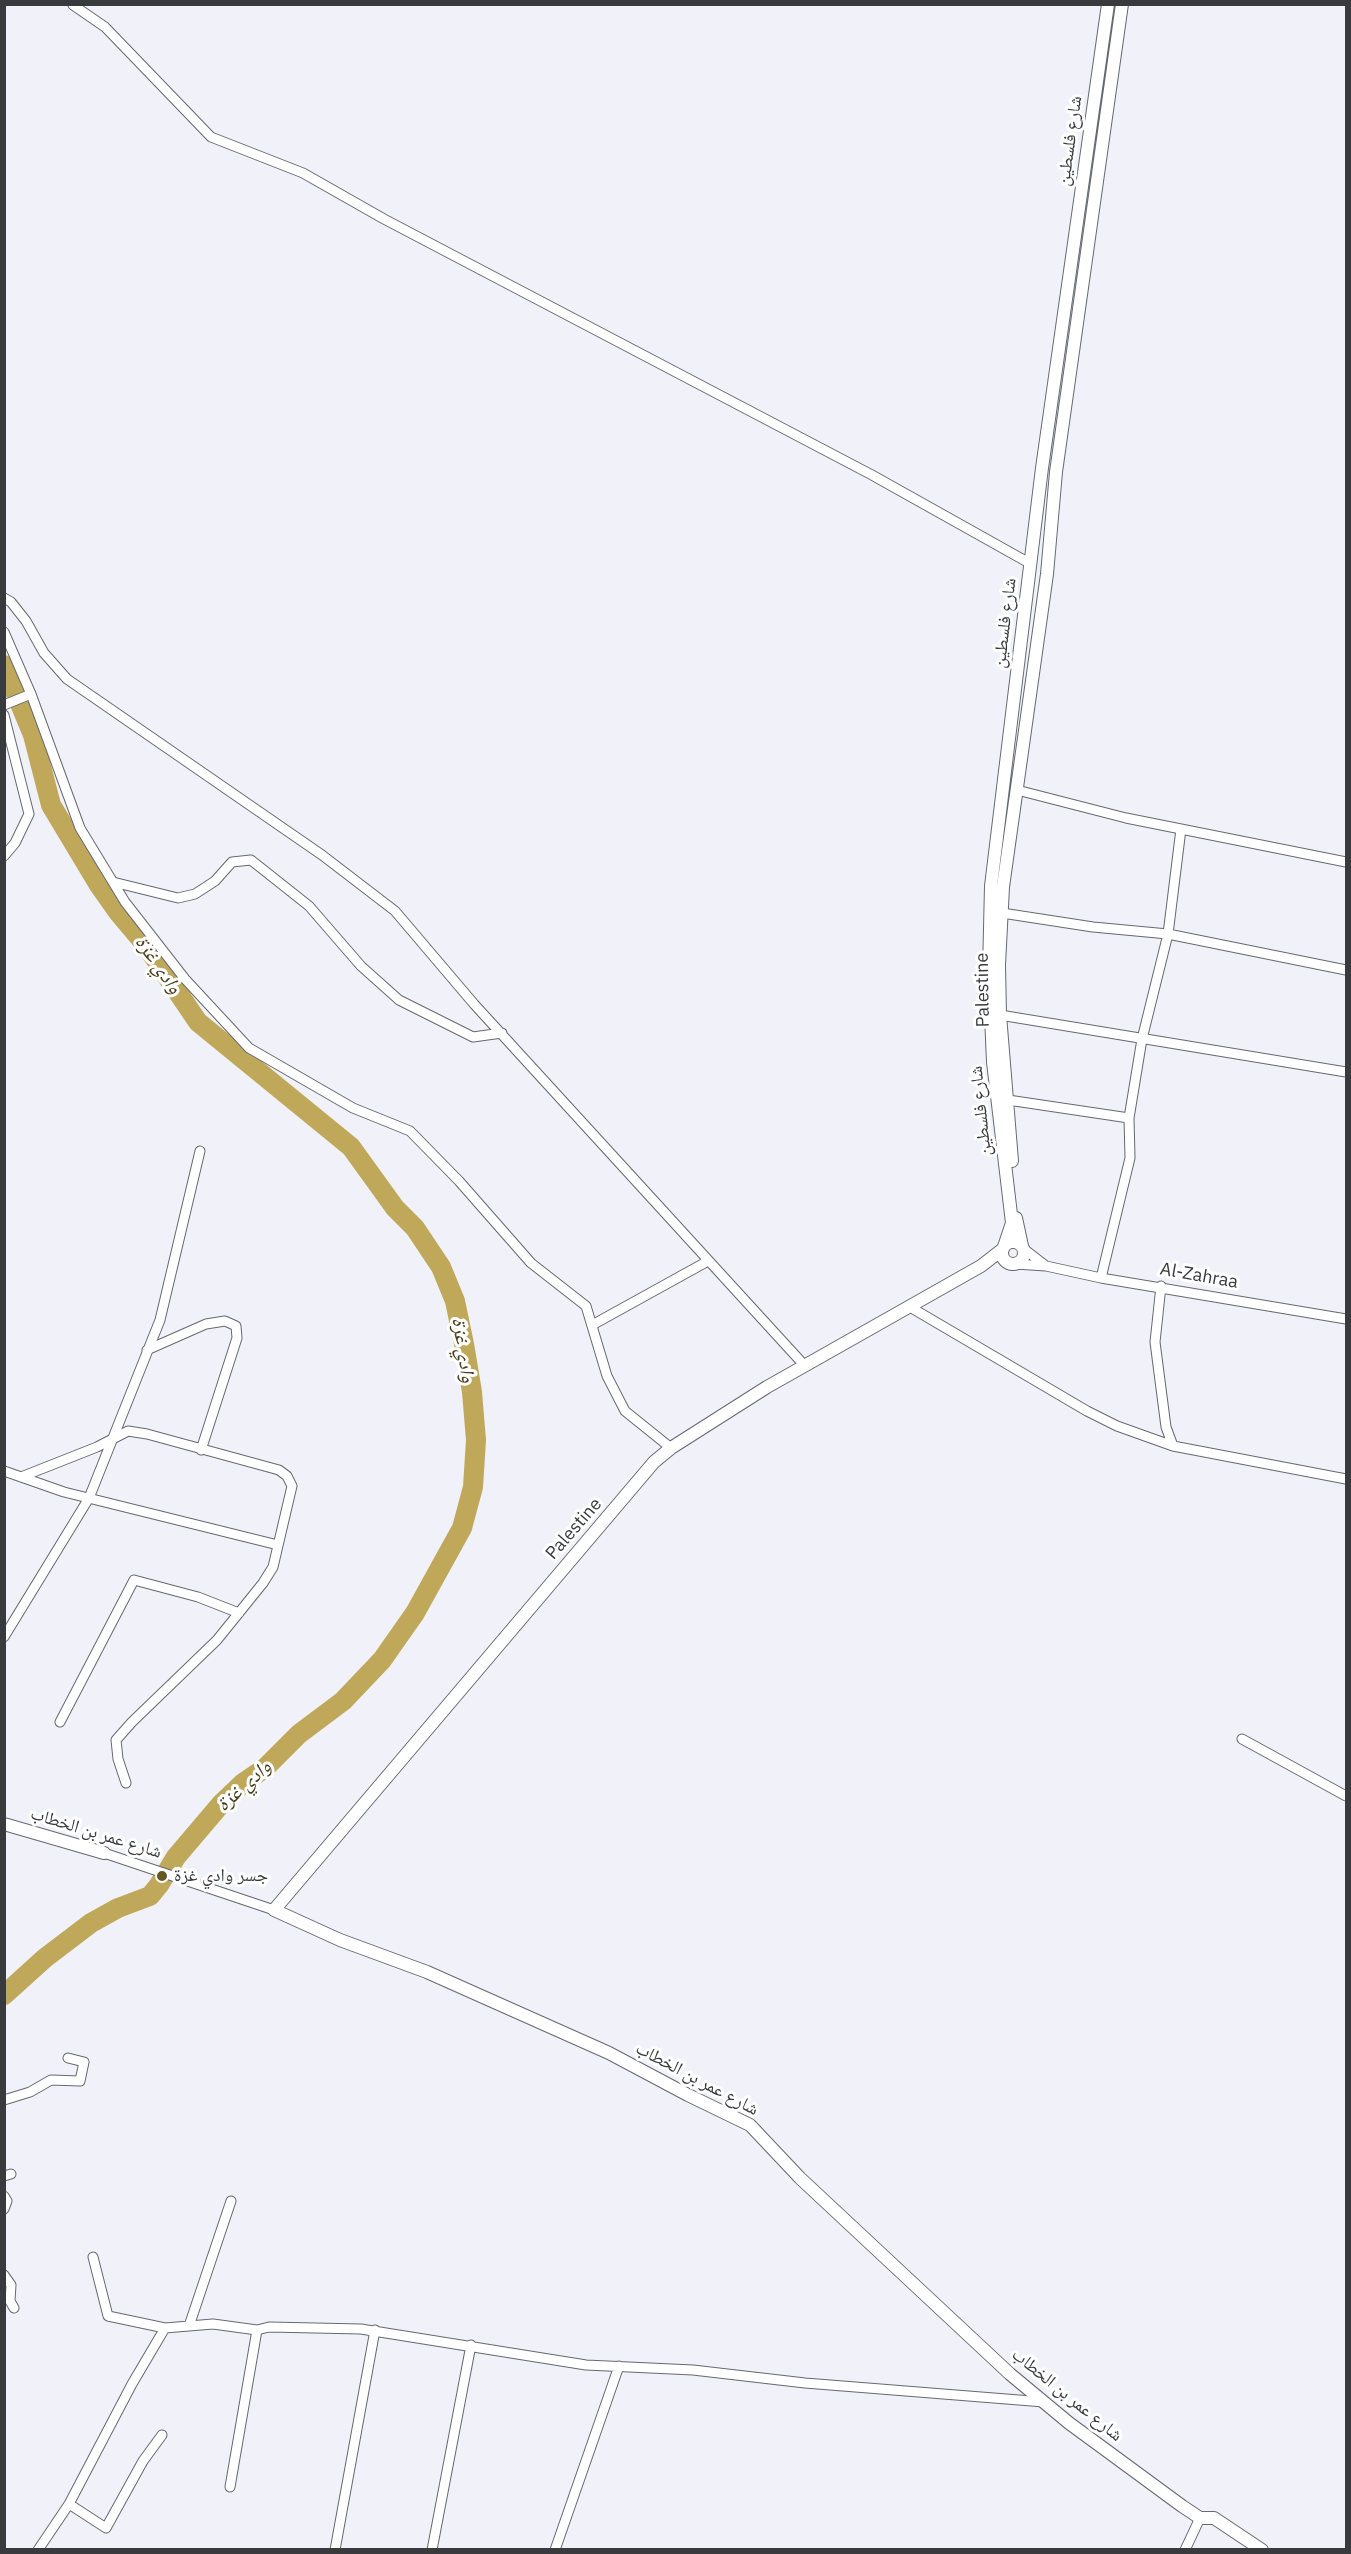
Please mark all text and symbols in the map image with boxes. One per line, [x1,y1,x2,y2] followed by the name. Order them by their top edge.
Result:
[1053,95,1087,187] street label: شارع فلسطين
[989,577,1021,669] street label: شارع فلسطين
[129,931,187,999] water label: وادي غزة
[972,952,994,1028] street label: Palestine
[966,1065,996,1157] street label: شارع فلسطين
[1158,1259,1240,1293] street label: Al-Zahraa
[446,1316,480,1384] water label: وادي غزة
[541,1494,607,1564] street label: Palestine
[212,1755,276,1817] water label: وادي غزة
[28,1803,164,1863] street label: شارع عمر بن الخطاب
[174,1865,268,1887] place label: جسر وادي غزة
[155,1869,169,1883] marker: جسر وادي غزة
[632,2038,762,2120] street label: شارع عمر بن الخطاب
[1007,2344,1127,2446] street label: شارع عمر بن الخطاب

